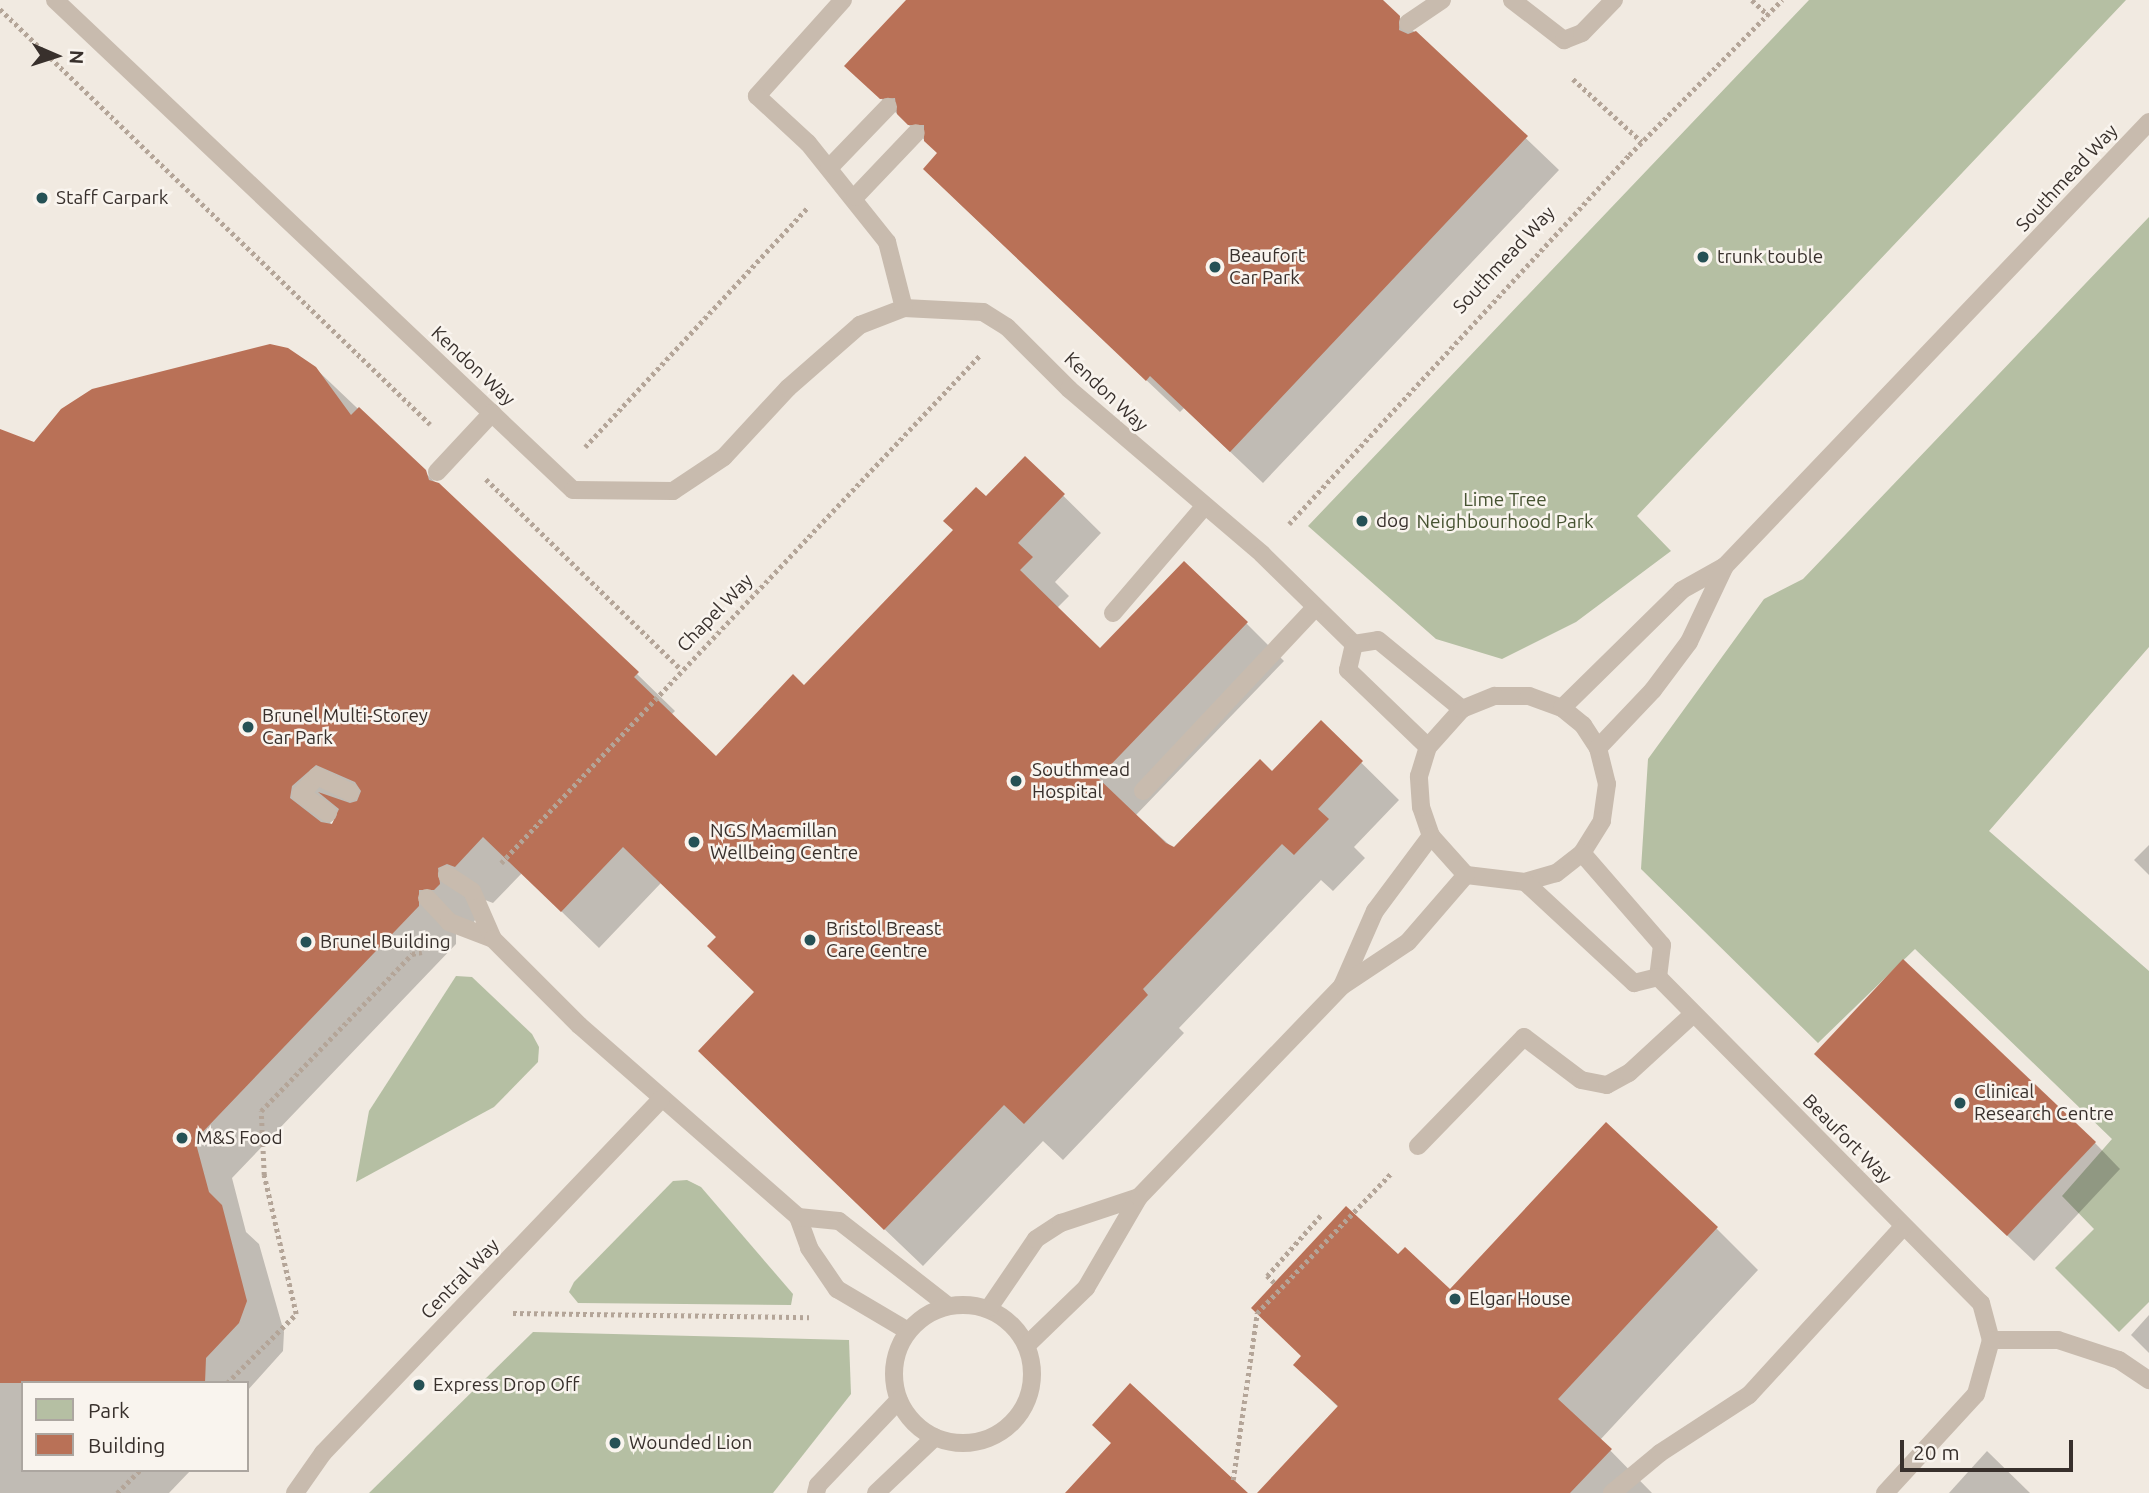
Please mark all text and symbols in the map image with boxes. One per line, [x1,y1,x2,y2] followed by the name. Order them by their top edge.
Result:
[21,21,91,91] north arrow
[66,49,88,65] text: N
[2011,120,2123,236] street label: Southmead Way
[56,187,168,209] place label: Staff Carpark
[34,190,50,206] marker: Staff Carpark
[1448,202,1560,318] street label: Southmead Way
[1229,245,1305,289] place label: Beaufort Car Park
[1717,246,1823,268] place label: trunk touble
[1695,249,1711,265] marker: trunk touble
[1207,259,1223,275] marker: Beaufort Car Park
[426,321,520,411] street label: Kendon Way
[1059,347,1153,437] street label: Kendon Way
[1416,489,1594,533] park label: Lime Tree Neighbourhood Park
[1376,510,1409,532] place label: dog
[1354,513,1370,529] marker: dog
[672,569,758,657] street label: Chapel Way
[262,705,428,749] place label: Brunel Multi-Storey Car Park
[240,719,256,735] marker: Brunel Multi-Storey Car Park
[1032,759,1130,803] place label: Southmead Hospital
[1006,771,1026,791] marker: Southmead Hospital
[710,820,858,864] place label: NGS Macmillan Wellbeing Centre
[684,832,704,852] marker: NGS Macmillan Wellbeing Centre
[826,918,941,962] place label: Bristol Breast Care Centre
[800,930,820,950] marker: Bristol Breast Care Centre
[320,931,451,953] place label: Brunel Building
[298,934,314,950] marker: Brunel Building
[1974,1081,2114,1125] place label: Clinical Research Centre
[1798,1090,1896,1188] street label: Beaufort Way
[1952,1095,1968,1111] marker: Clinical Research Centre
[196,1127,283,1149] place label: M&S Food
[174,1130,190,1146] marker: M&S Food
[416,1234,504,1324] street label: Central Way
[1469,1288,1571,1310] place label: Elgar House
[1447,1291,1463,1307] marker: Elgar House
[433,1374,579,1396] place label: Express Drop Off
[411,1377,427,1393] marker: Express Drop Off
[21,1381,248,1472] legend
[88,1398,130,1422] text: Park
[1904,1426,2077,1470] scale bar
[629,1432,752,1454] place label: Wounded Lion
[88,1433,165,1457] text: Building
[607,1435,623,1451] marker: Wounded Lion
[1913,1440,1960,1464] text: 20 m

